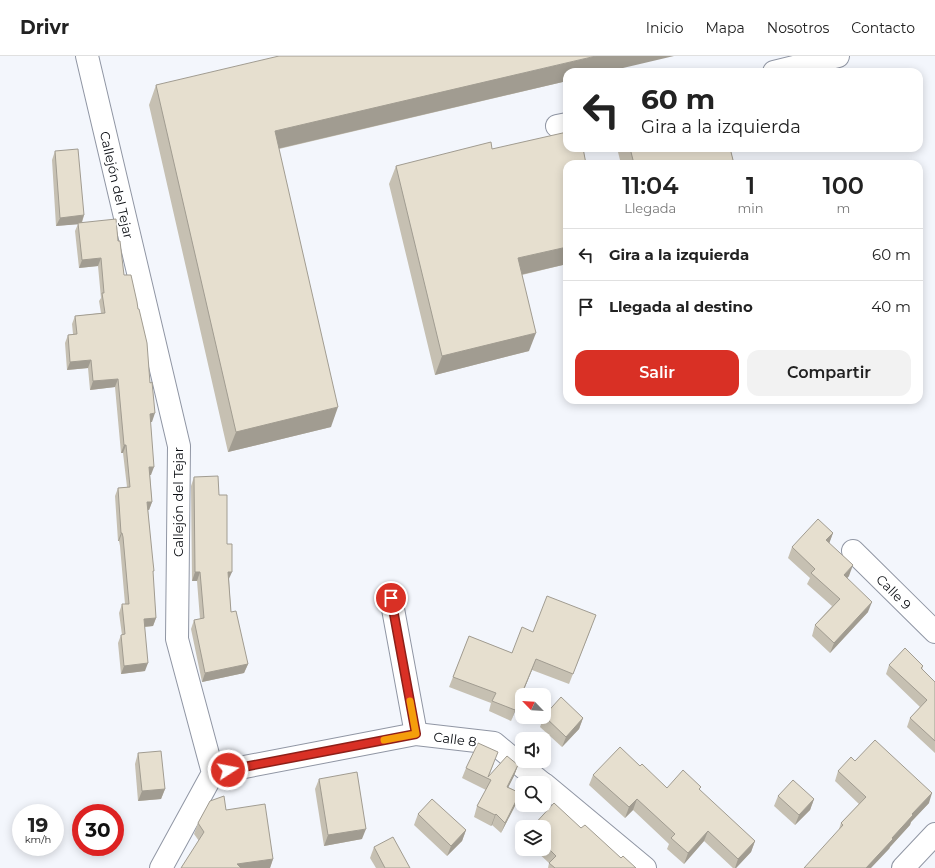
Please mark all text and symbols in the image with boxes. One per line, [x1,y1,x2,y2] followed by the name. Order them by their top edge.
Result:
[20,16,69,39] text: Drivr
[646,19,683,37] text: Inicio
[705,19,745,37] text: Mapa
[767,19,829,37] text: Nosotros
[851,19,915,37] text: Contacto
[641,82,715,116] text: 60 m
[575,84,627,136] icon: left
[641,116,801,138] text: Gira a la izquierda
[97,130,137,240] street label: Callejón del Tejar
[622,171,679,200] text: 11:04
[746,171,755,200] text: 1
[823,171,864,200] text: 100
[624,200,676,216] text: Llegada
[738,200,764,216] text: min
[836,200,850,216] text: m
[575,244,597,266] icon: left
[609,245,749,264] text: Gira a la izquierda
[872,245,911,264] text: 60 m
[575,296,597,318] icon: arrive
[609,297,753,316] text: Llegada al destino
[871,297,911,316] text: 40 m
[575,350,739,396] button: Salir
[747,350,911,396] button: Compartir
[170,447,186,557] street label: Callejón del Tejar
[873,571,915,613] street label: Calle 9
[374,581,408,615] pin
[380,587,402,609] icon: arrive
[515,688,551,724] north arrow
[515,688,551,856] map controls
[433,728,477,750] street label: Calle 8
[515,732,551,768] button: sound
[207,749,249,791] position arrow
[515,776,551,812] button: search
[72,804,124,856] speed limit sign: 30
[28,813,48,837] text: 19
[515,820,551,856] button: layers
[25,833,51,846] text: km/h

